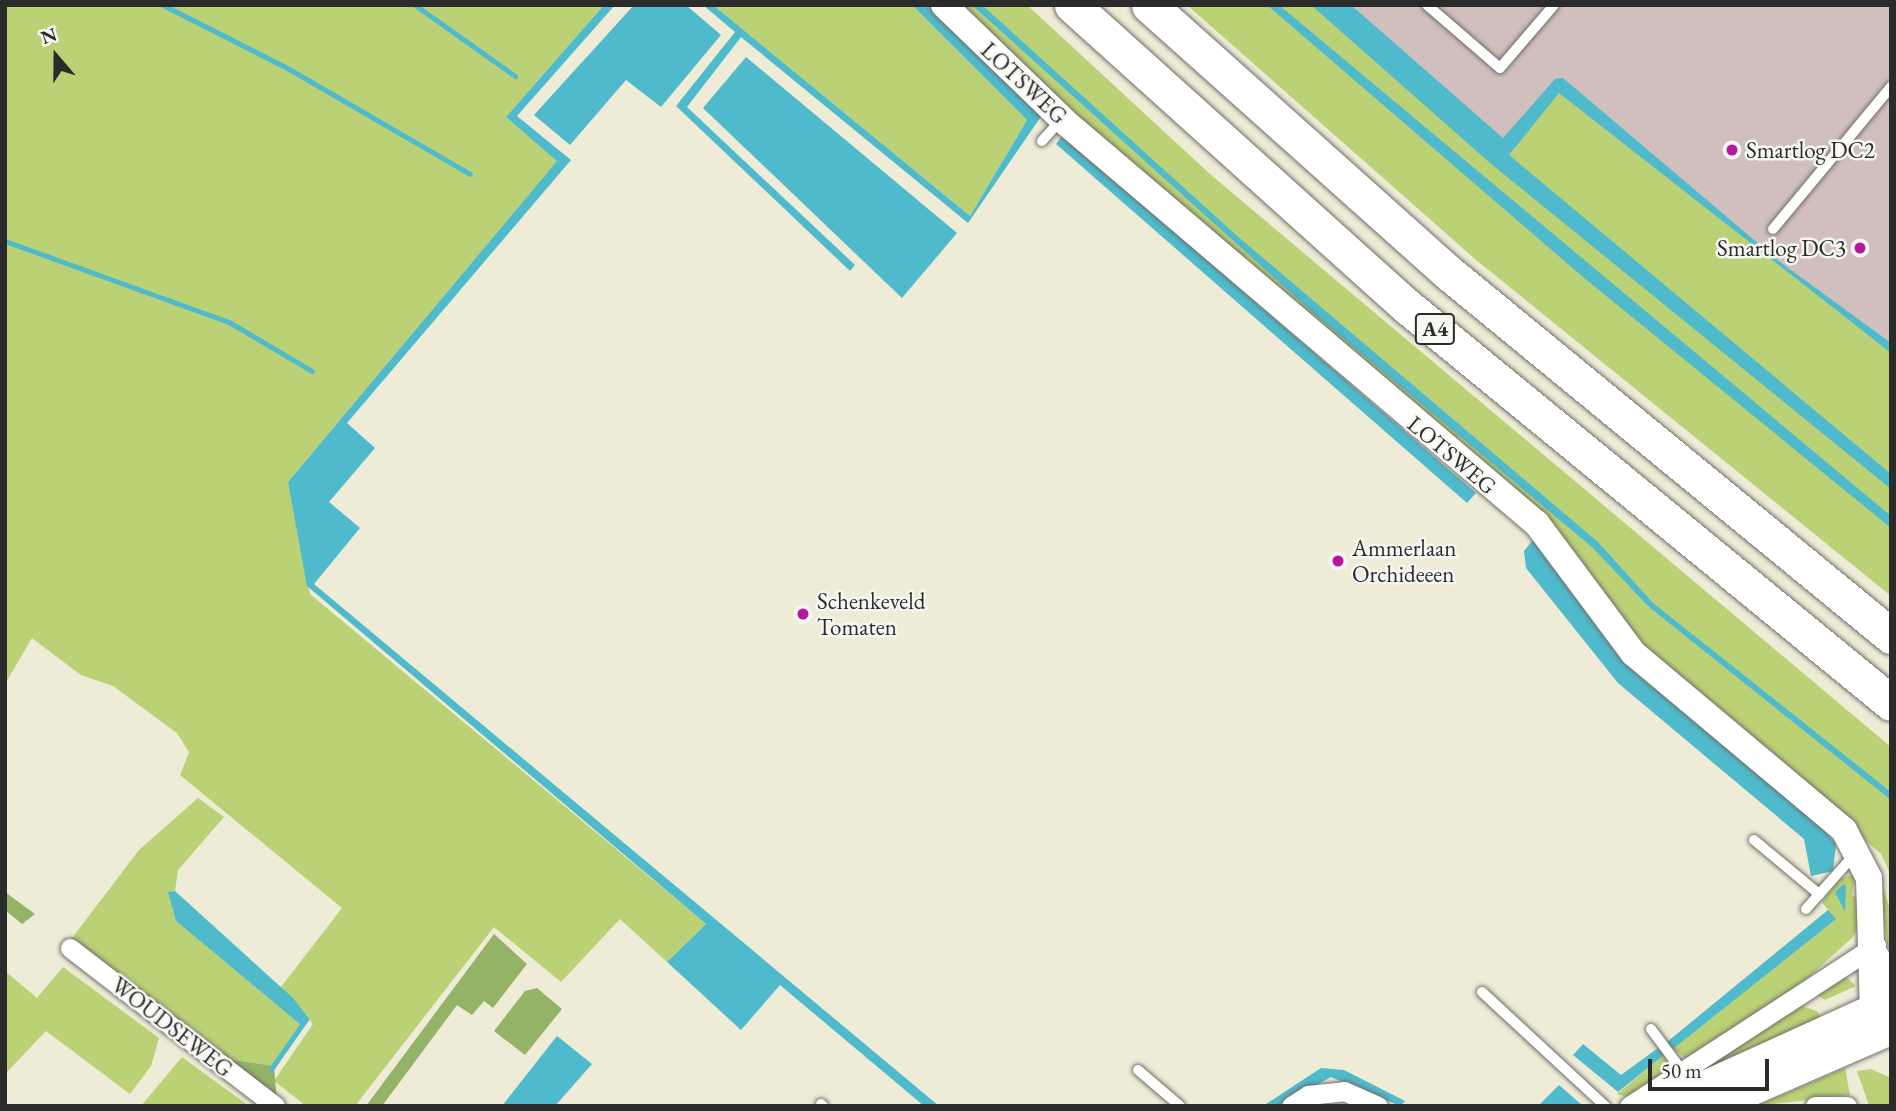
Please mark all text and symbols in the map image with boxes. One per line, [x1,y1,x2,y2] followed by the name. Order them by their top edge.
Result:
[21,21,91,91] north arrow
[37,21,60,50] text: N
[975,36,1073,130] street label: LOTSWEG
[1746,136,1875,164] place label: Smartlog DC2
[1724,142,1740,158] marker: Smartlog DC2
[1717,234,1846,262] place label: Smartlog DC3
[1852,240,1868,256] marker: Smartlog DC3
[1414,312,1456,346] road number: A4
[1402,410,1502,500] street label: LOTSWEG
[1352,534,1456,588] place label: Ammerlaan Orchideeen
[1330,553,1346,569] marker: Ammerlaan Orchideeen
[817,587,925,641] place label: Schenkeveld Tomaten
[795,606,811,622] marker: Schenkeveld Tomaten
[106,971,238,1083] street label: WOUDSEWEG
[1651,1044,1772,1088] scale bar
[1661,1057,1702,1084] text: 50 m

